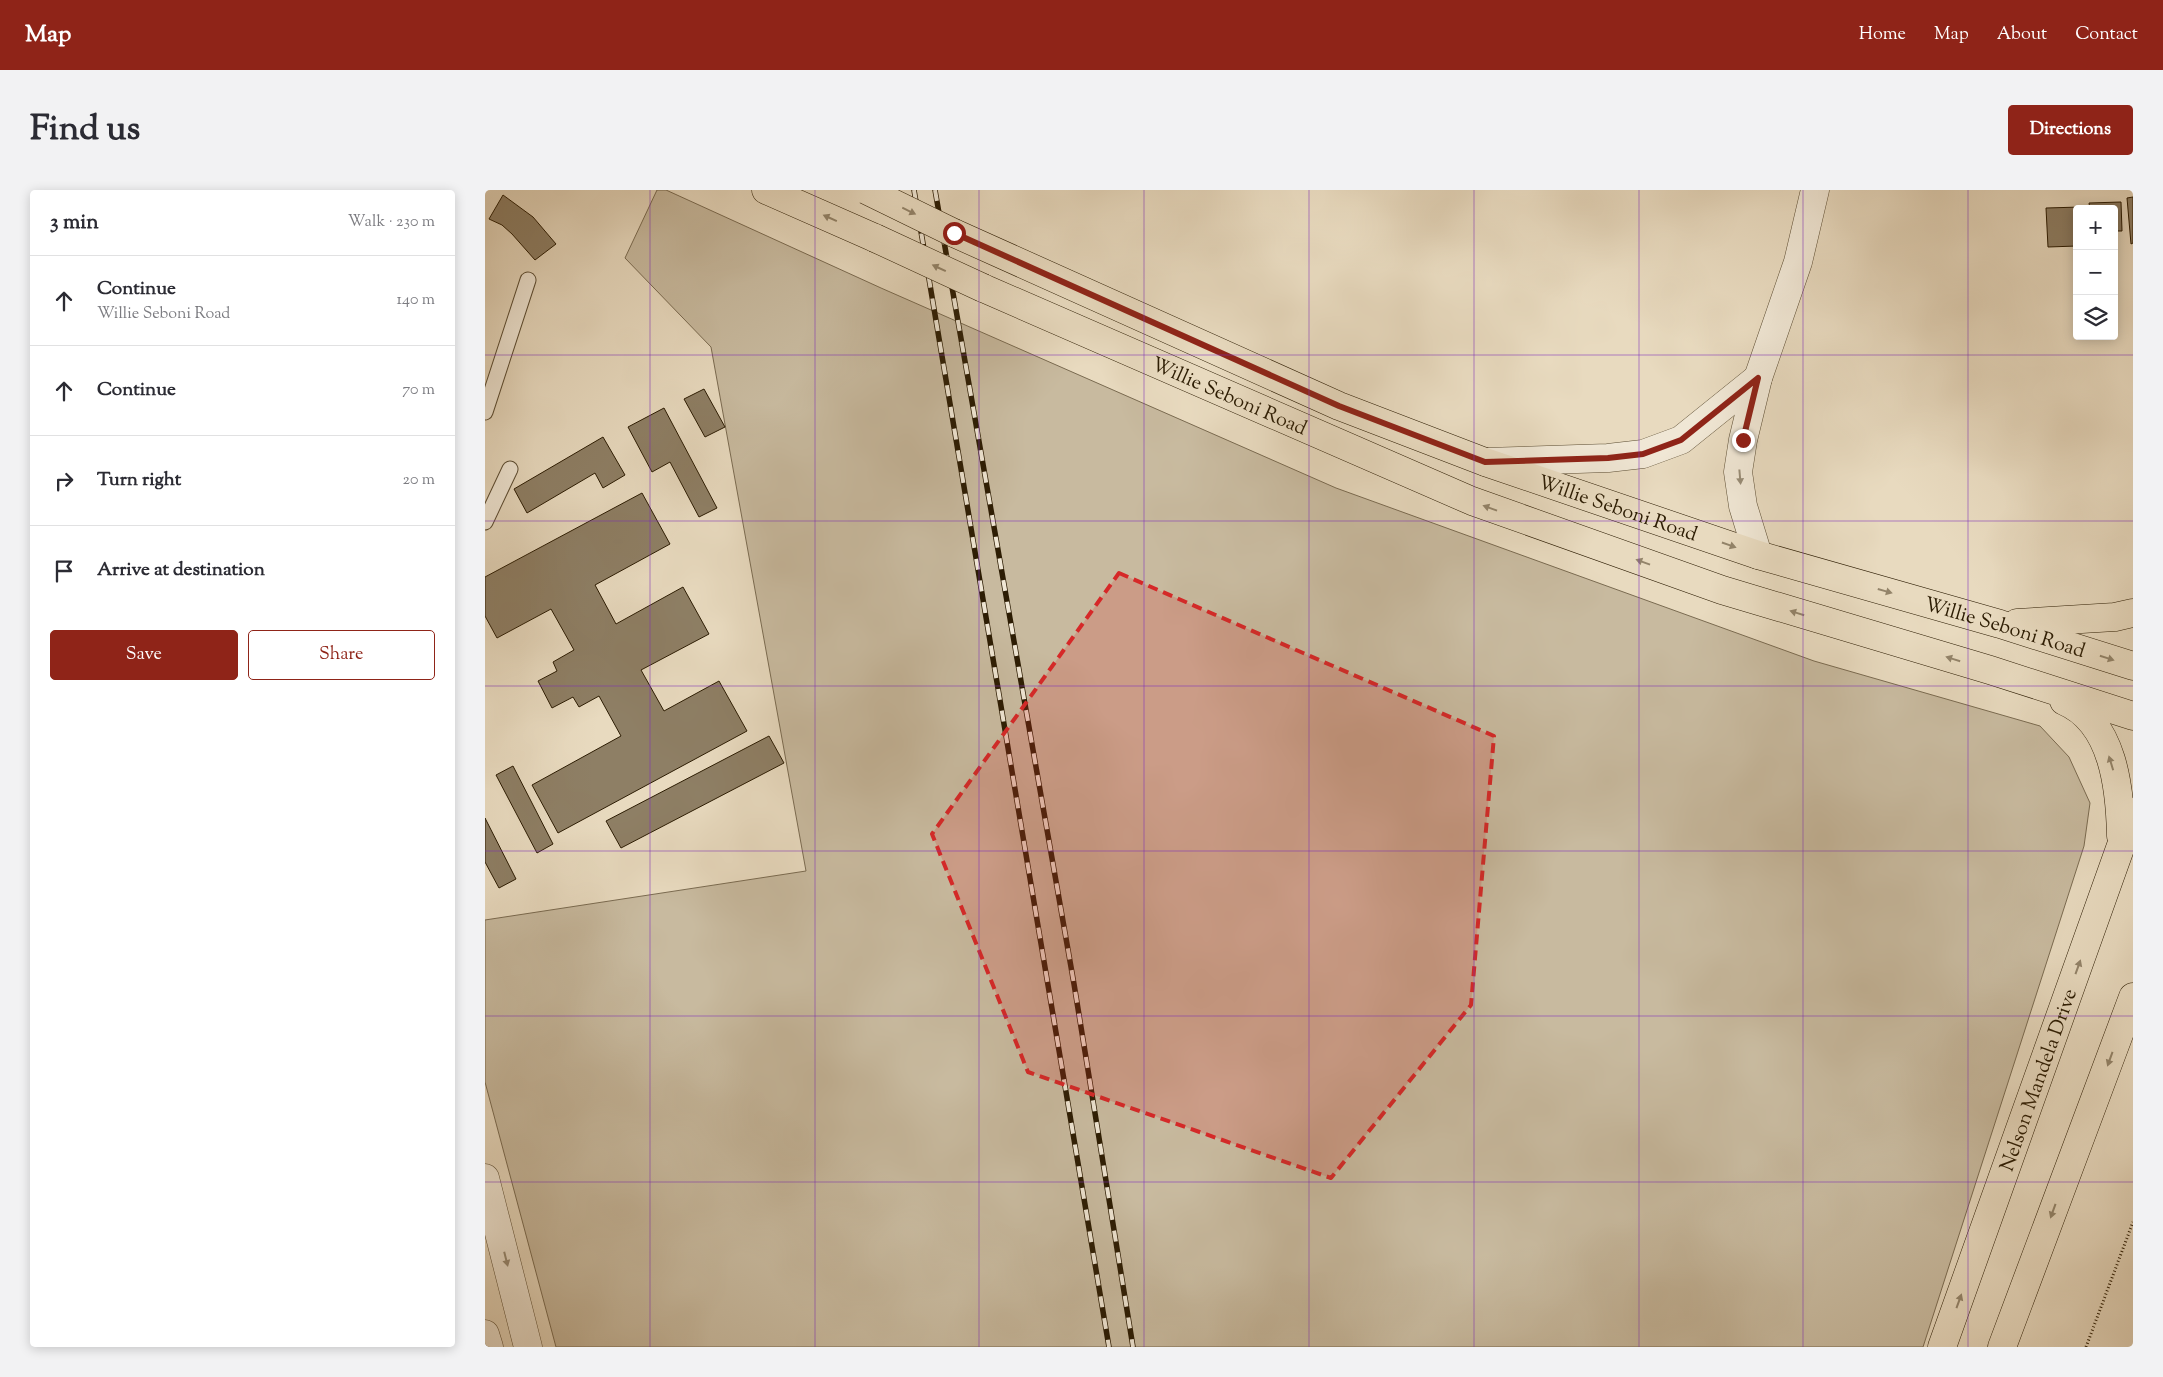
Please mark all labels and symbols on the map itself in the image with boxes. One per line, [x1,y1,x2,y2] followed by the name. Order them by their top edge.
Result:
[902,207,917,215] one-way arrow
[823,214,837,222] one-way arrow
[943,222,966,245] route start
[932,263,946,271] one-way arrow
[1146,351,1311,444] street label: Willie Seboni Road
[1732,429,1755,452] route end
[1534,469,1701,550] street label: Willie Seboni Road
[1736,470,1744,486] one-way arrow
[1482,504,1497,512] one-way arrow
[1722,541,1737,549] one-way arrow
[1635,558,1650,566] one-way arrow
[1877,588,1892,596] one-way arrow
[1920,591,2088,667] street label: Willie Seboni Road
[1790,608,1805,616] one-way arrow
[1945,655,1960,663] one-way arrow
[2100,655,2115,662] one-way arrow
[2107,755,2115,770] one-way arrow
[2075,959,2082,974] one-way arrow
[1994,985,2086,1176] street label: Nelson Mandela Drive
[2106,1052,2114,1067] one-way arrow
[2049,1204,2057,1219] one-way arrow
[502,1252,510,1267] one-way arrow
[1955,1293,1963,1308] one-way arrow

